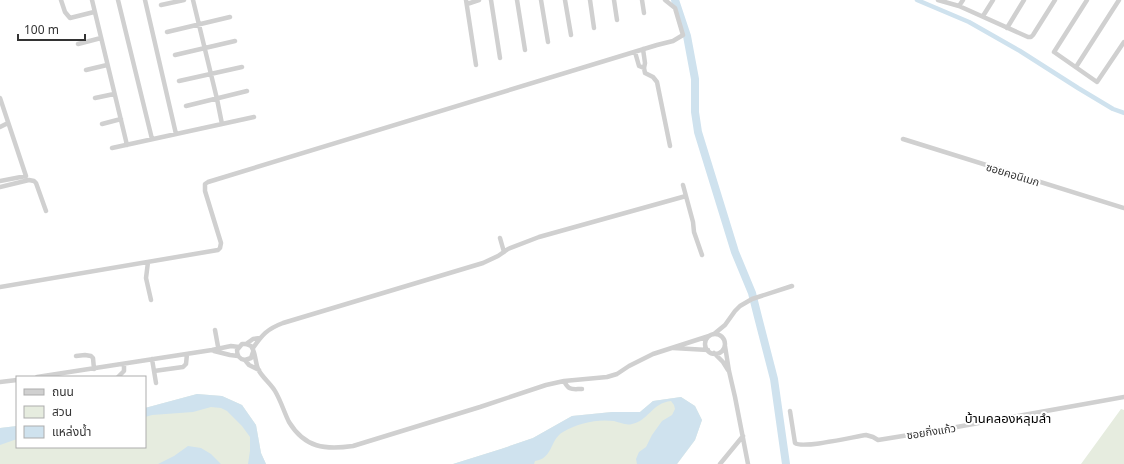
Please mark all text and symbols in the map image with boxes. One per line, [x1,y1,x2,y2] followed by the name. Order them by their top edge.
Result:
[18,16,85,42] scale bar
[24,21,59,38] text: 100 m
[984,159,1042,189] street label: ซอยคอนิเมก
[16,376,146,448] legend
[52,383,74,400] text: ถนน
[52,403,72,420] text: สวน
[965,409,1051,427] district label: บ้านคลองหลุมลำ
[905,420,957,442] street label: ซอยกิ่งแก้ว
[52,423,91,440] text: แหล่งน้ำ

